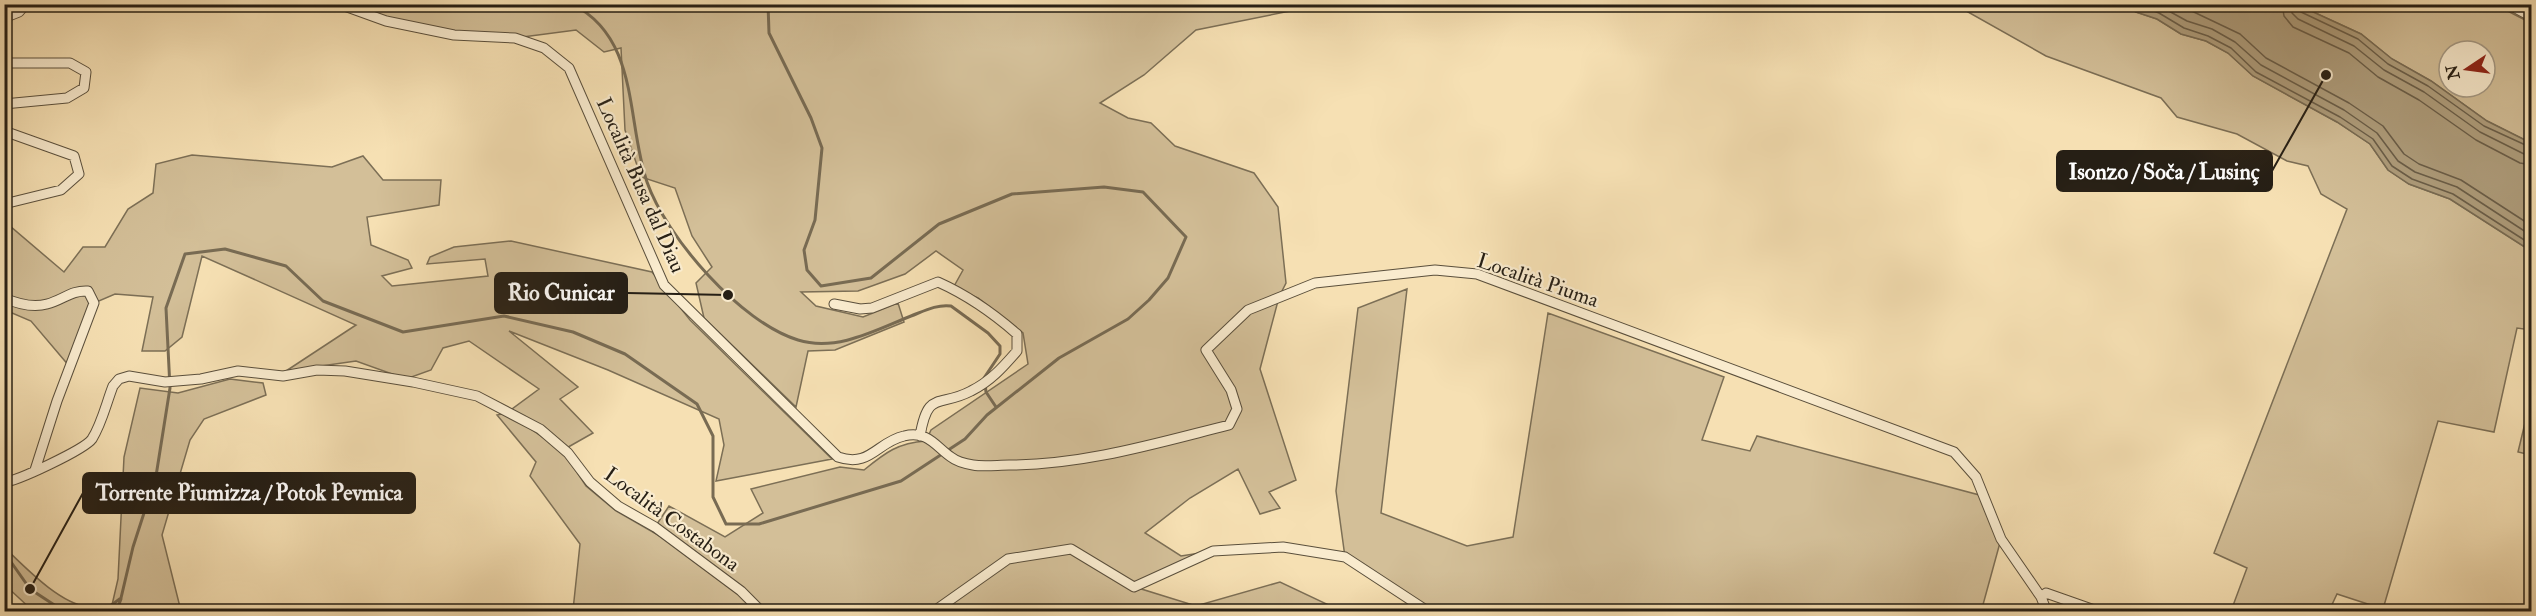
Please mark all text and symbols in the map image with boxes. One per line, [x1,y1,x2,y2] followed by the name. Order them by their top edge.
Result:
[2437,39,2497,99] north arrow
[2442,62,2465,82] text: N
[590,93,691,277] street label: Località Busa dal Diau
[2057,151,2272,191] callout: Isonzo / Soča / Lusinç
[2068,158,2260,186] text: Isonzo / Soča / Lusinç
[1474,247,1602,314] street label: Località Piuma
[495,273,627,313] callout: Rio Cunicar
[507,279,615,307] text: Rio Cunicar
[599,461,745,578] street label: Località Costabona
[83,473,415,513] callout: Torrente Piumizza / Potok Pevmica
[94,479,404,507] text: Torrente Piumizza / Potok Pevmica

